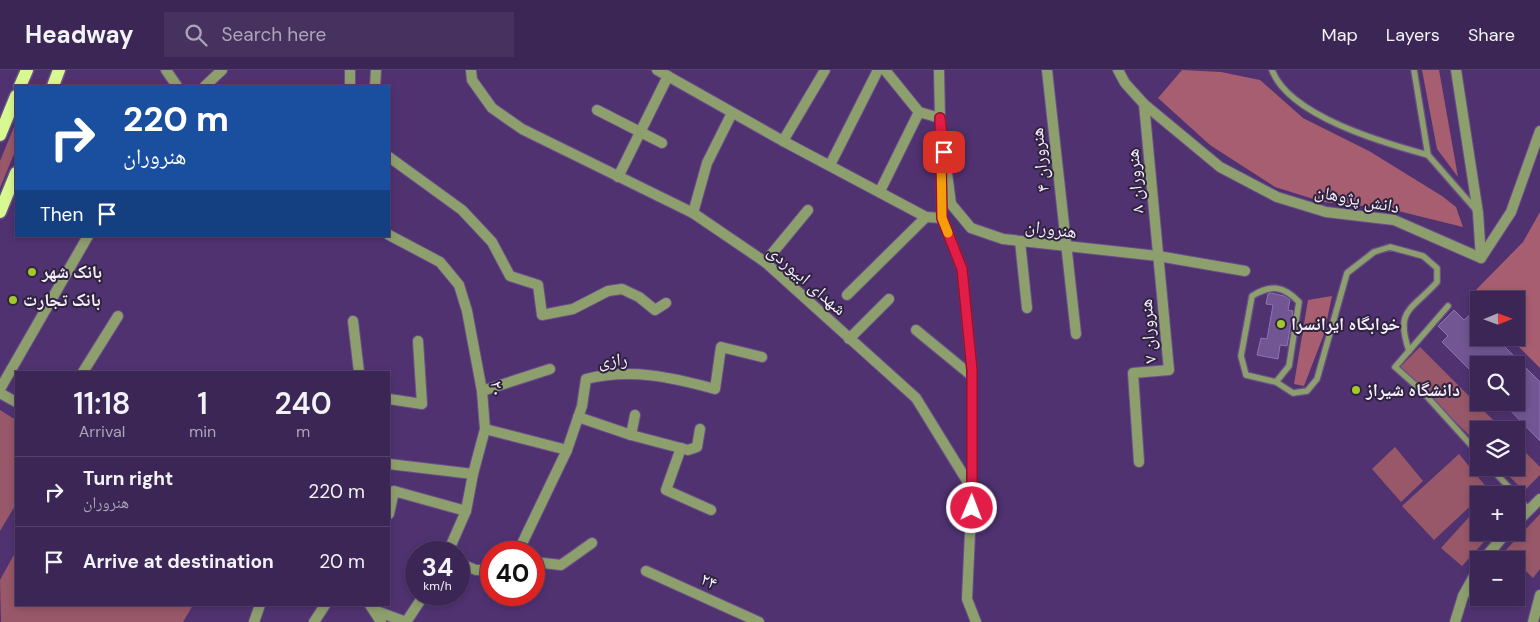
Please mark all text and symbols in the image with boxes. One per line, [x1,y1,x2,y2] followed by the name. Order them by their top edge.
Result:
[164,12,514,57] search box
[25,19,134,50] text: Headway
[182,21,210,49] icon: search
[222,22,326,47] text: Search here
[1322,23,1358,47] text: Map
[1386,23,1440,47] text: Layers
[1468,23,1515,47] text: Share
[123,96,229,142] text: 220 m
[40,105,105,170] icon: right
[1025,127,1055,193] street label: هنروران ۴
[923,131,965,173] pin
[930,138,958,166] icon: arrive
[123,142,186,171] text: هنروران
[1120,148,1150,214] street label: هنروران ۸
[1313,179,1401,219] street label: دانش پژوهان
[93,200,121,228] icon: arrive
[40,202,83,227] text: Then
[1024,214,1078,244] street label: هنروران
[762,239,852,321] street label: شهدای ابیوردی
[41,260,102,284] place label: بانک شهر
[26,266,38,278] marker: بانک شهر
[23,288,101,312] place label: بانک تجارت
[1470,291,1525,346] north arrow
[1470,291,1525,606] map controls
[7,294,19,306] marker: بانک تجارت
[1134,298,1162,364] street label: هنروران ۷
[1291,312,1401,336] place label: خوابگاه ایرانسرا
[1275,318,1287,330] marker: خوابگاه ایرانسرا
[598,347,629,373] street label: رازی
[1470,356,1525,411] button: search
[1365,378,1460,402] place label: دانشگاه شیراز
[484,379,510,399] street label: ۲۰
[73,384,131,423] text: 11:18
[197,384,208,423] text: 1
[275,384,332,423] text: 240
[1350,384,1362,396] marker: دانشگاه شیراز
[79,421,125,442] text: Arrival
[189,421,216,442] text: min
[296,421,310,442] text: m
[1470,421,1525,476] button: layers
[83,466,173,491] text: Turn right
[40,478,68,506] icon: right
[308,479,365,504] text: 220 m
[945,481,997,533] position arrow
[1470,486,1525,541] button: +
[83,492,129,513] text: هنروران
[480,541,545,606] speed limit sign: 40
[40,548,68,576] icon: arrive
[83,549,274,574] text: Arrive at destination
[319,549,365,574] text: 20 m
[422,551,453,584] text: 34
[1470,551,1525,606] button: −
[697,567,721,595] street label: ۲۴
[423,578,452,594] text: km/h

